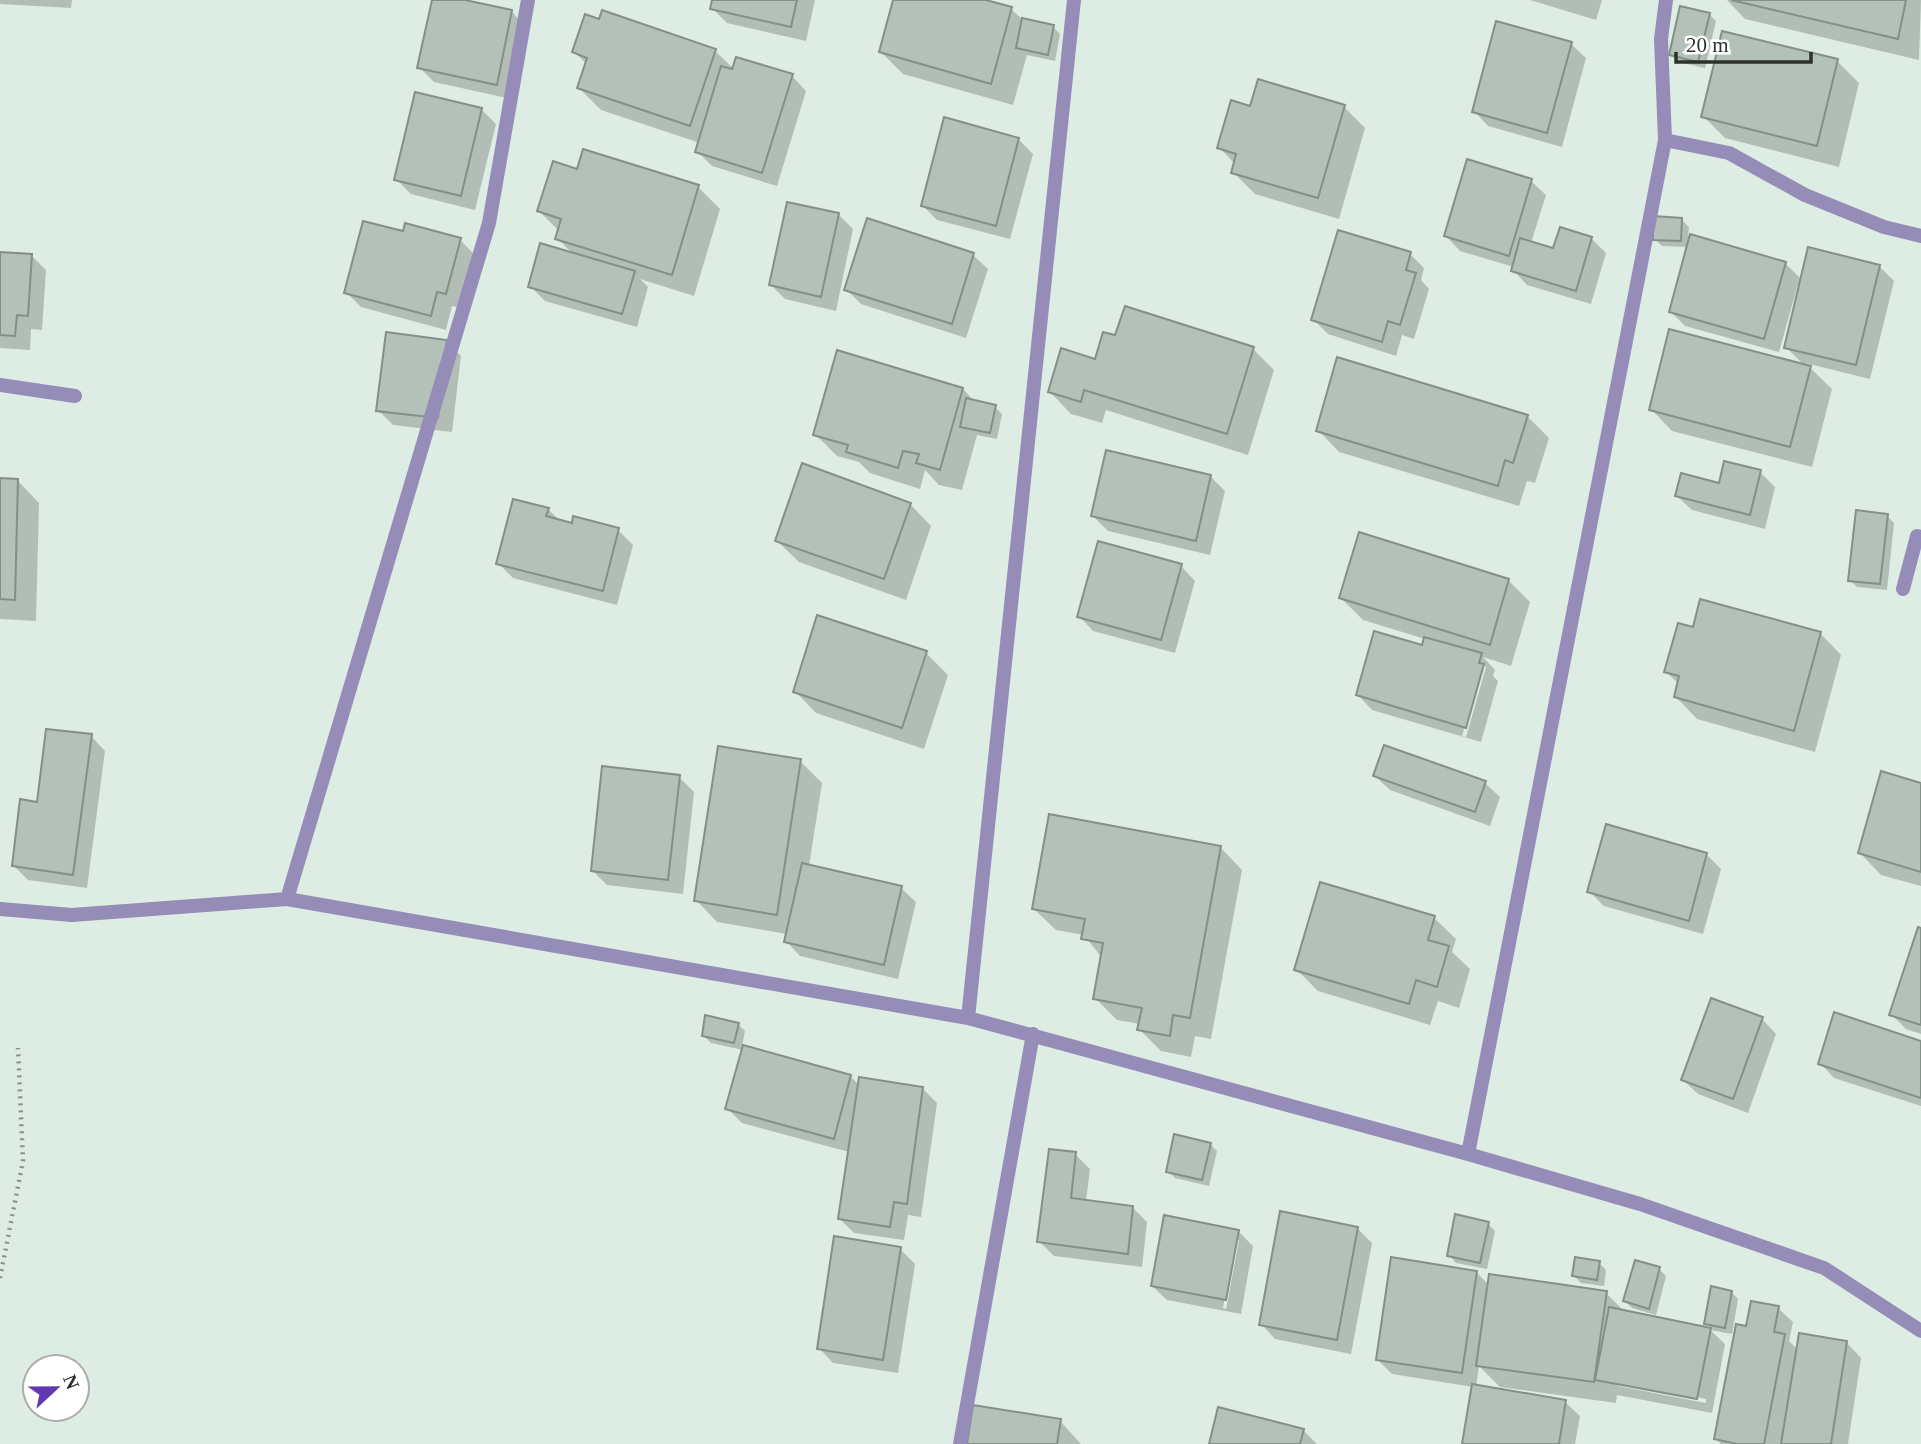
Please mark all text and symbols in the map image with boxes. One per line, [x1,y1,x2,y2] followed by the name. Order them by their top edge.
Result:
[1676,21,1811,65] scale bar
[1686,33,1729,57] text: 20 m
[21,1353,91,1423] north arrow
[59,1372,84,1392] text: N

